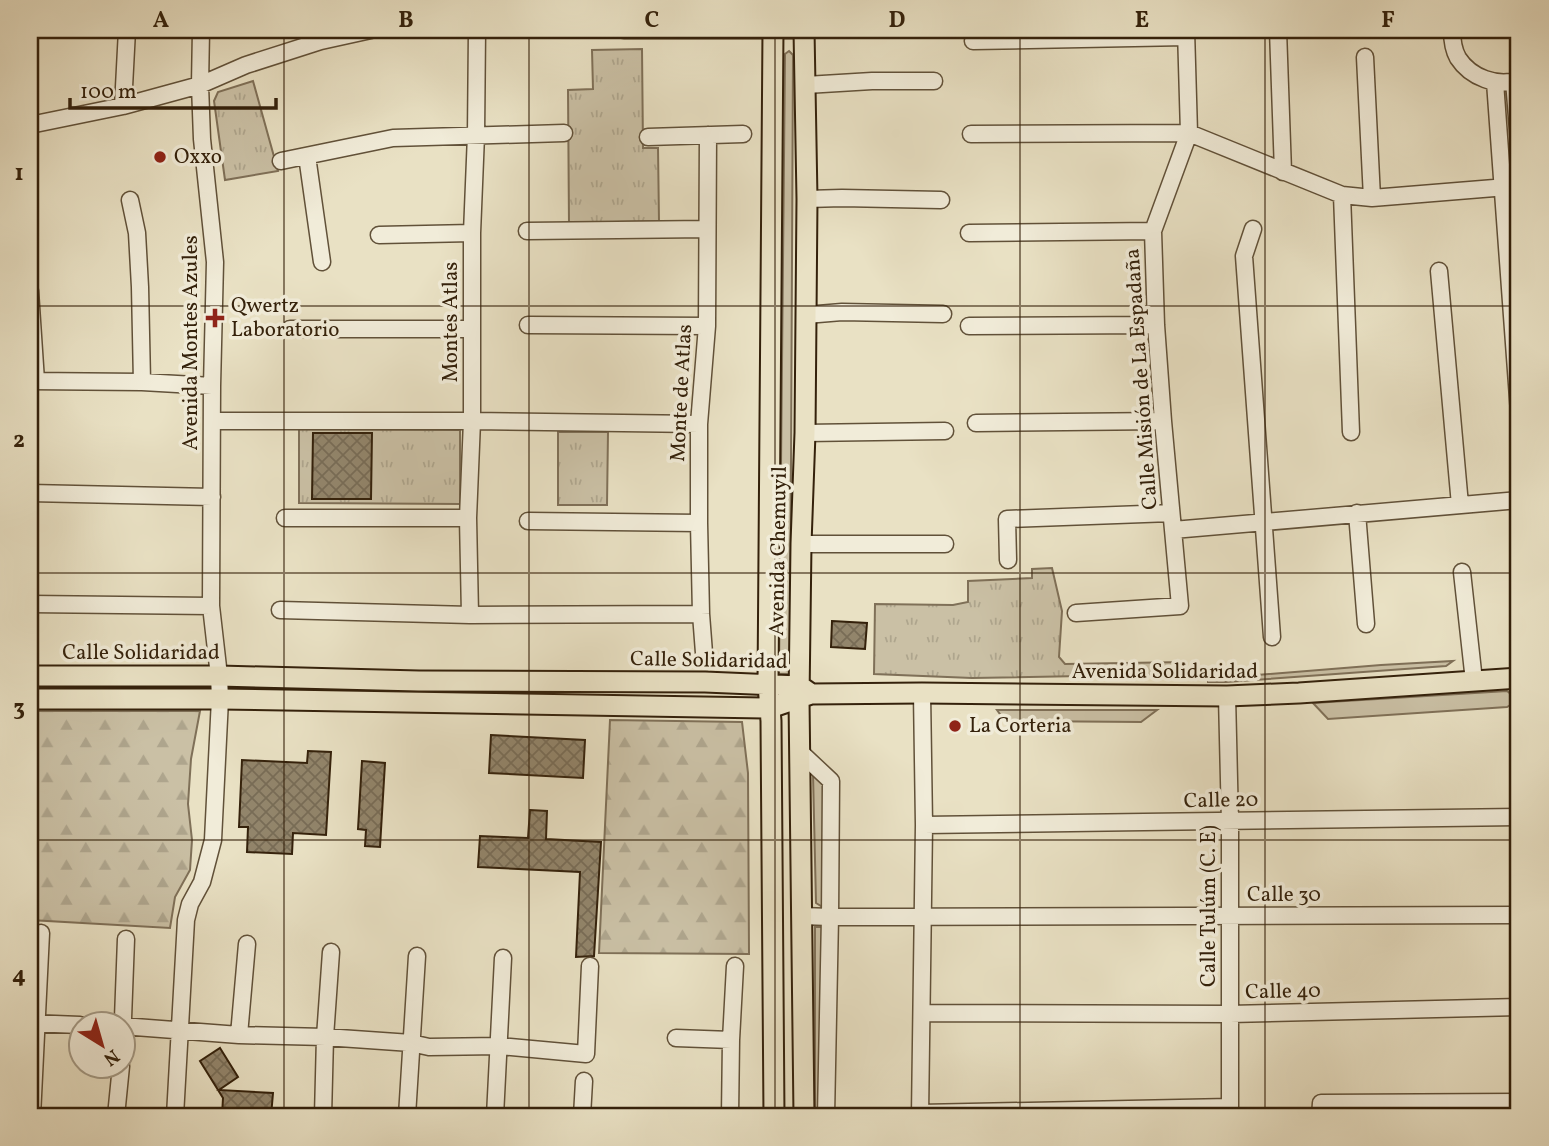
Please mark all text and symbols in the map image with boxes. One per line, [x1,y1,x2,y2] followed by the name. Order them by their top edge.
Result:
[153,5,169,37] text: A
[398,5,414,37] text: B
[645,5,659,37] text: C
[889,5,906,37] text: D
[1135,5,1149,37] text: E
[1381,5,1395,37] text: F
[70,66,276,110] scale bar
[80,78,137,107] text: 100 m
[174,143,222,172] place label: Oxxo
[152,149,168,165] marker: Oxxo
[14,158,24,190] text: 1
[177,235,206,451] street label: Avenida Montes Azules
[1118,247,1166,511] street label: Calle Misión de La Espadaña
[437,262,466,382] street label: Montes Atlas
[231,292,339,345] place label: Qwertz Laboratorio
[205,308,225,328] marker: Qwertz Laboratorio
[664,323,700,463] street label: Monte de Atlas
[13,425,25,457] text: 2
[763,466,795,636] street label: Avenida Chemuyil
[62,639,220,668] street label: Calle Solidaridad
[630,645,788,677] street label: Calle Solidaridad
[1072,658,1258,687] street label: Avenida Solidaridad
[13,693,25,725] text: 3
[969,712,1072,741] place label: La Corteria
[947,718,963,734] marker: La Corteria
[1183,786,1259,816] street label: Calle 20
[1195,825,1224,987] street label: Calle Tulúm (C. E)
[1247,881,1321,910] street label: Calle 30
[12,960,26,992] text: 4
[1245,977,1321,1007] street label: Calle 40
[66,1010,136,1080] north arrow
[98,1042,124,1072] text: N

